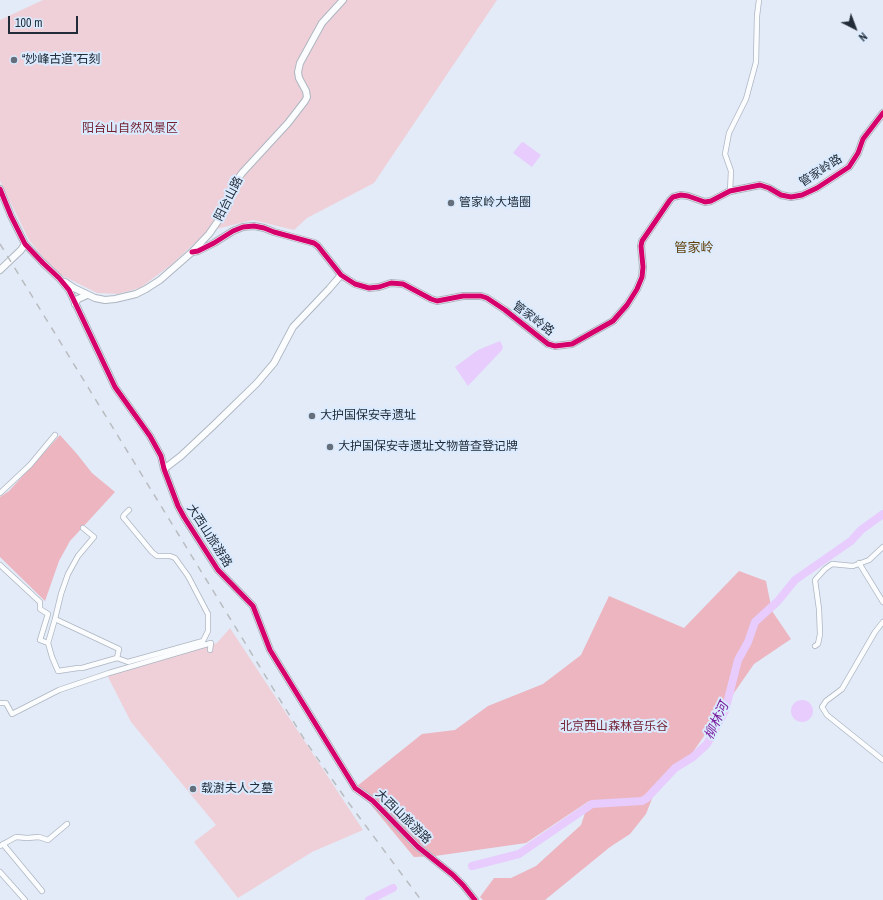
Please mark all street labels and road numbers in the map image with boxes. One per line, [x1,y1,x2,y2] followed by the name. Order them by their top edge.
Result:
[797,152,845,190] street label: 管家岭路
[212,174,246,224] street label: 阳台山路
[509,299,557,339] street label: 管家岭路
[183,502,235,570] street label: 大西山旅游路
[372,787,434,847] street label: 大西山旅游路

